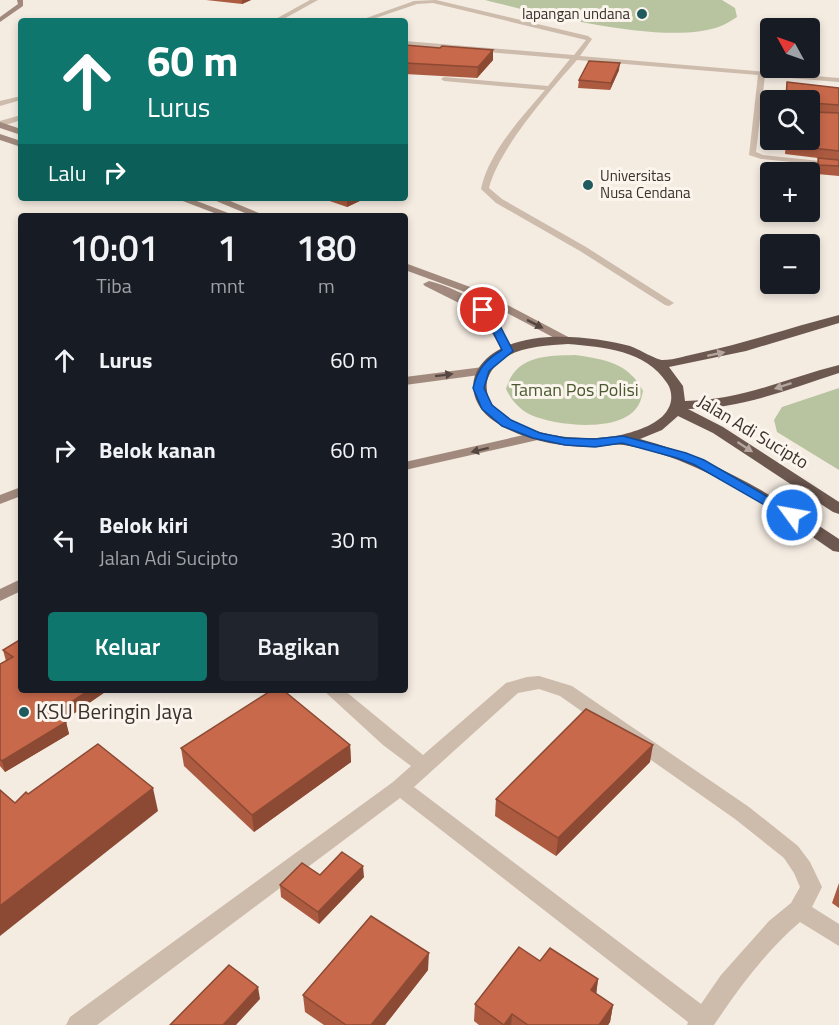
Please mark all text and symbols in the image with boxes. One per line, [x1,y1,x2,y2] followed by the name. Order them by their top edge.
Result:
[522,2,630,25] place label: lapangan undana
[635,7,649,21] marker: lapangan undana
[760,18,820,78] north arrow
[760,18,820,294] map controls
[147,28,239,92] text: 60 m
[48,42,126,120] icon: ahead
[147,86,210,127] text: Lurus
[760,90,820,150] button: search
[48,156,86,190] text: Lalu
[98,156,131,189] icon: right
[760,162,820,222] button: +
[600,164,691,204] place label: Universitas Nusa Cendana
[581,178,595,192] marker: Universitas Nusa Cendana
[69,220,159,275] text: 10:01
[217,220,237,275] text: 1
[296,220,357,275] text: 180
[760,234,820,294] button: −
[96,270,132,301] text: Tiba
[210,270,245,301] text: mnt
[318,270,335,301] text: m
[457,284,508,335] pin
[466,293,499,326] icon: arrive
[526,319,543,329] one-way arrow
[99,343,152,377] text: Lurus
[330,343,378,377] text: 60 m
[48,344,81,377] icon: ahead
[707,349,726,358] one-way arrow
[435,371,454,380] one-way arrow
[511,376,639,403] park label: Taman Pos Polisi
[774,382,792,392] one-way arrow
[693,388,814,475] street label: Jalan Adi Sucipto
[99,433,216,467] text: Belok kanan
[330,433,378,467] text: 60 m
[48,434,81,467] icon: right
[737,442,753,453] one-way arrow
[471,445,489,455] one-way arrow
[760,483,824,547] position arrow
[99,508,188,542] text: Belok kiri
[330,523,378,557] text: 30 m
[48,524,81,557] icon: left
[99,542,238,573] text: Jalan Adi Sucipto
[48,612,207,681] button: Keluar
[219,612,378,681] button: Bagikan
[36,695,193,727] place label: KSU Beringin Jaya
[17,705,31,719] marker: KSU Beringin Jaya

